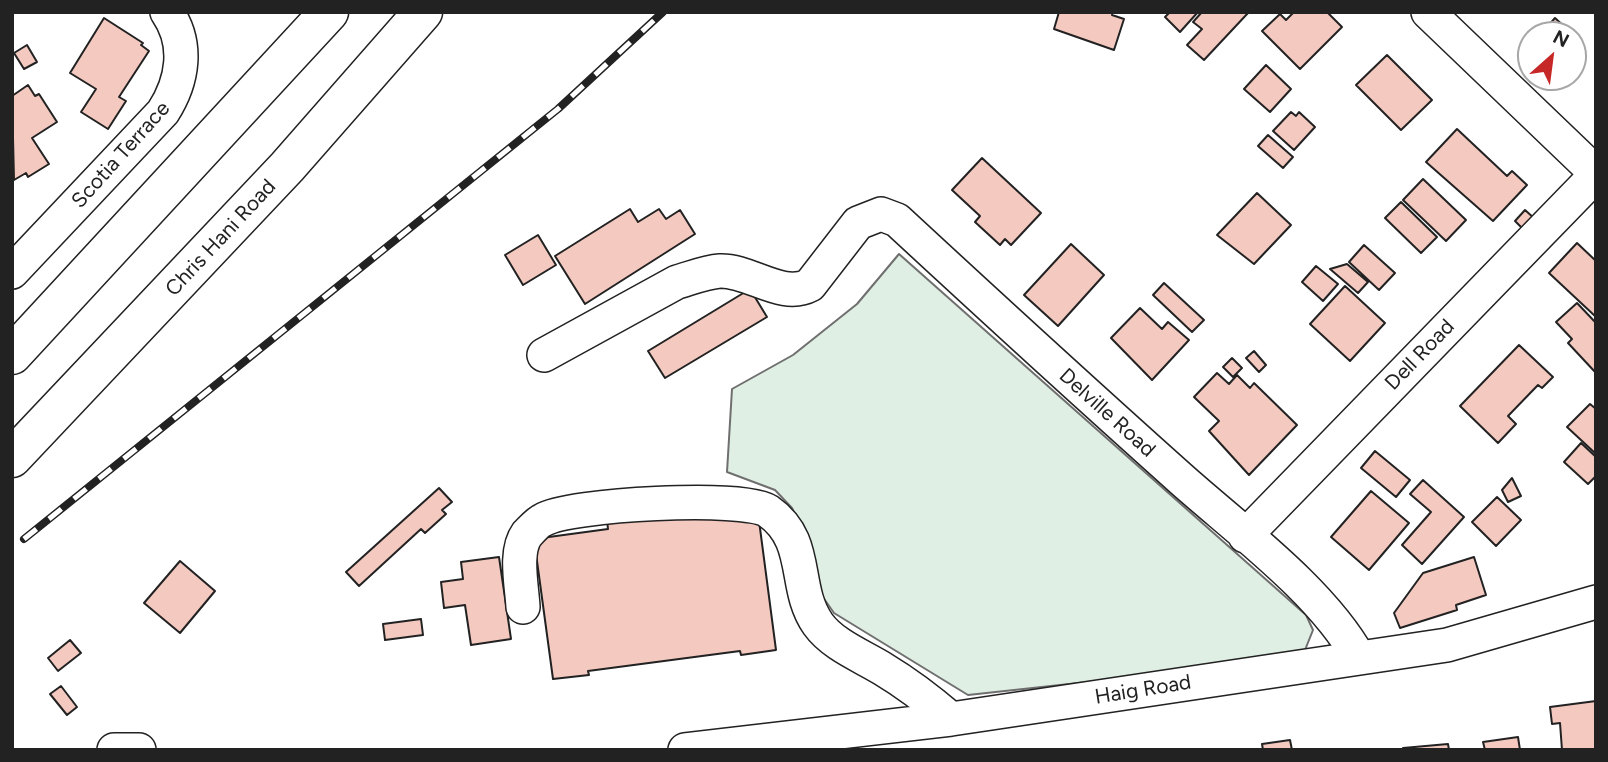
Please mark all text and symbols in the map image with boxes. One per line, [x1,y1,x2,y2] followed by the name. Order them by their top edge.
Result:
[1517,21,1587,91] north arrow
[1549,25,1573,52] text: N
[67,97,175,213] street label: Scotia Terrace
[160,174,282,302] street label: Chris Hani Road
[1380,314,1460,396] street label: Dell Road
[1054,363,1160,463] street label: Delville Road
[1093,670,1193,710] street label: Haig Road

